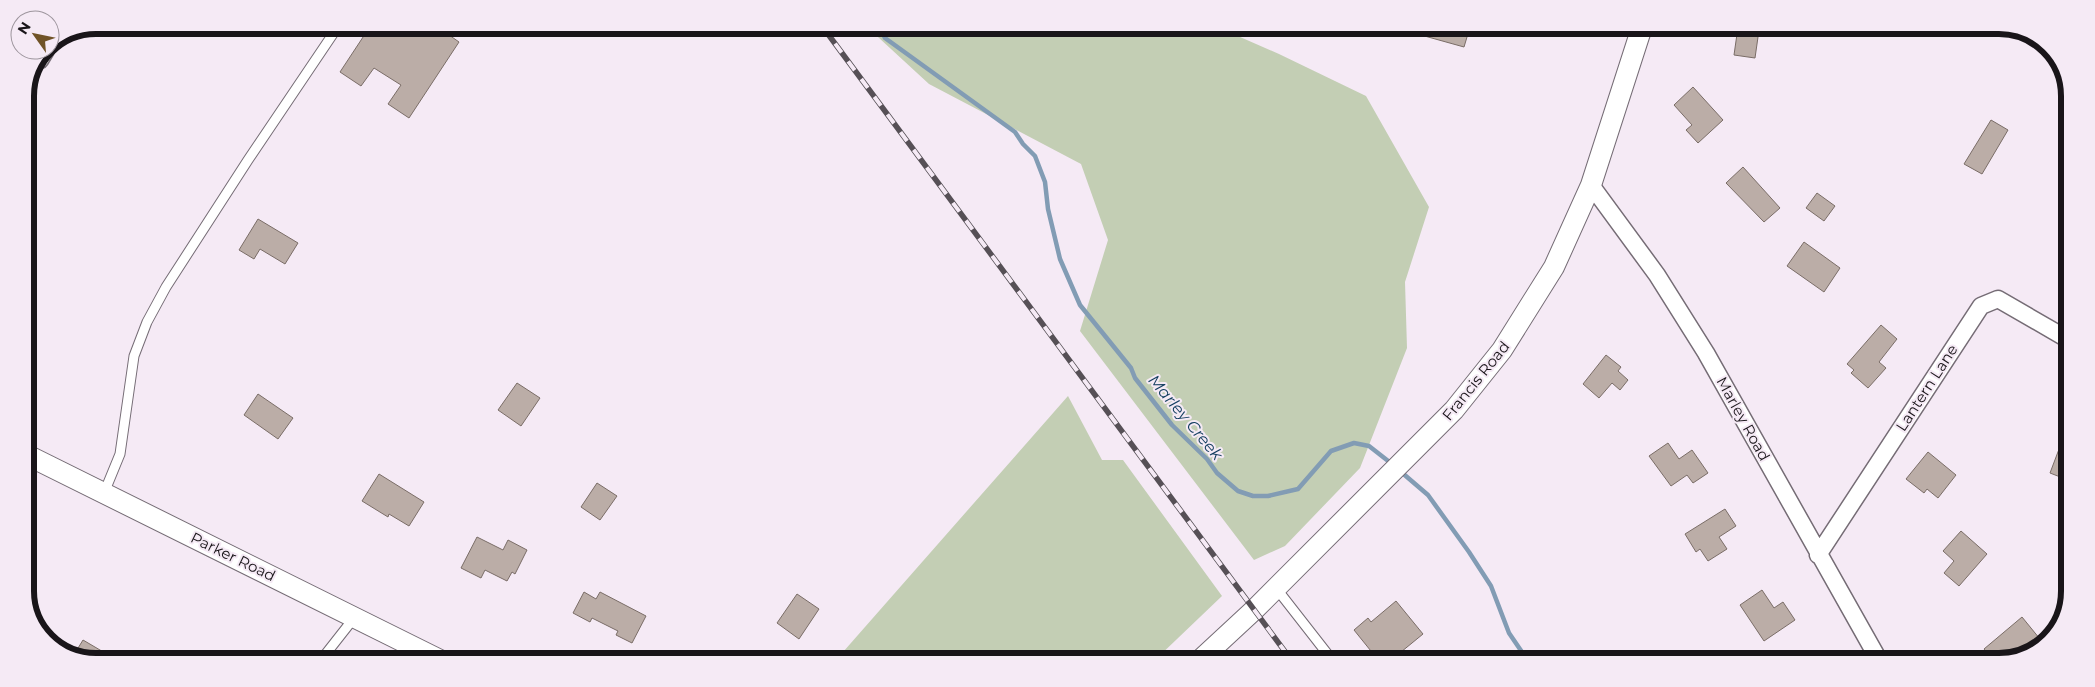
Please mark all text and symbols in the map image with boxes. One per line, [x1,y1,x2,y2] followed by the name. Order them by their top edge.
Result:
[10,10,60,60] north arrow
[13,18,35,38] text: N
[1438,337,1513,424] street label: Francis Road
[1892,341,1962,435] street label: Lantern Lane
[1144,371,1228,465] water label: Marley Creek
[1712,373,1774,464] street label: Marley Road
[188,528,279,585] street label: Parker Road

